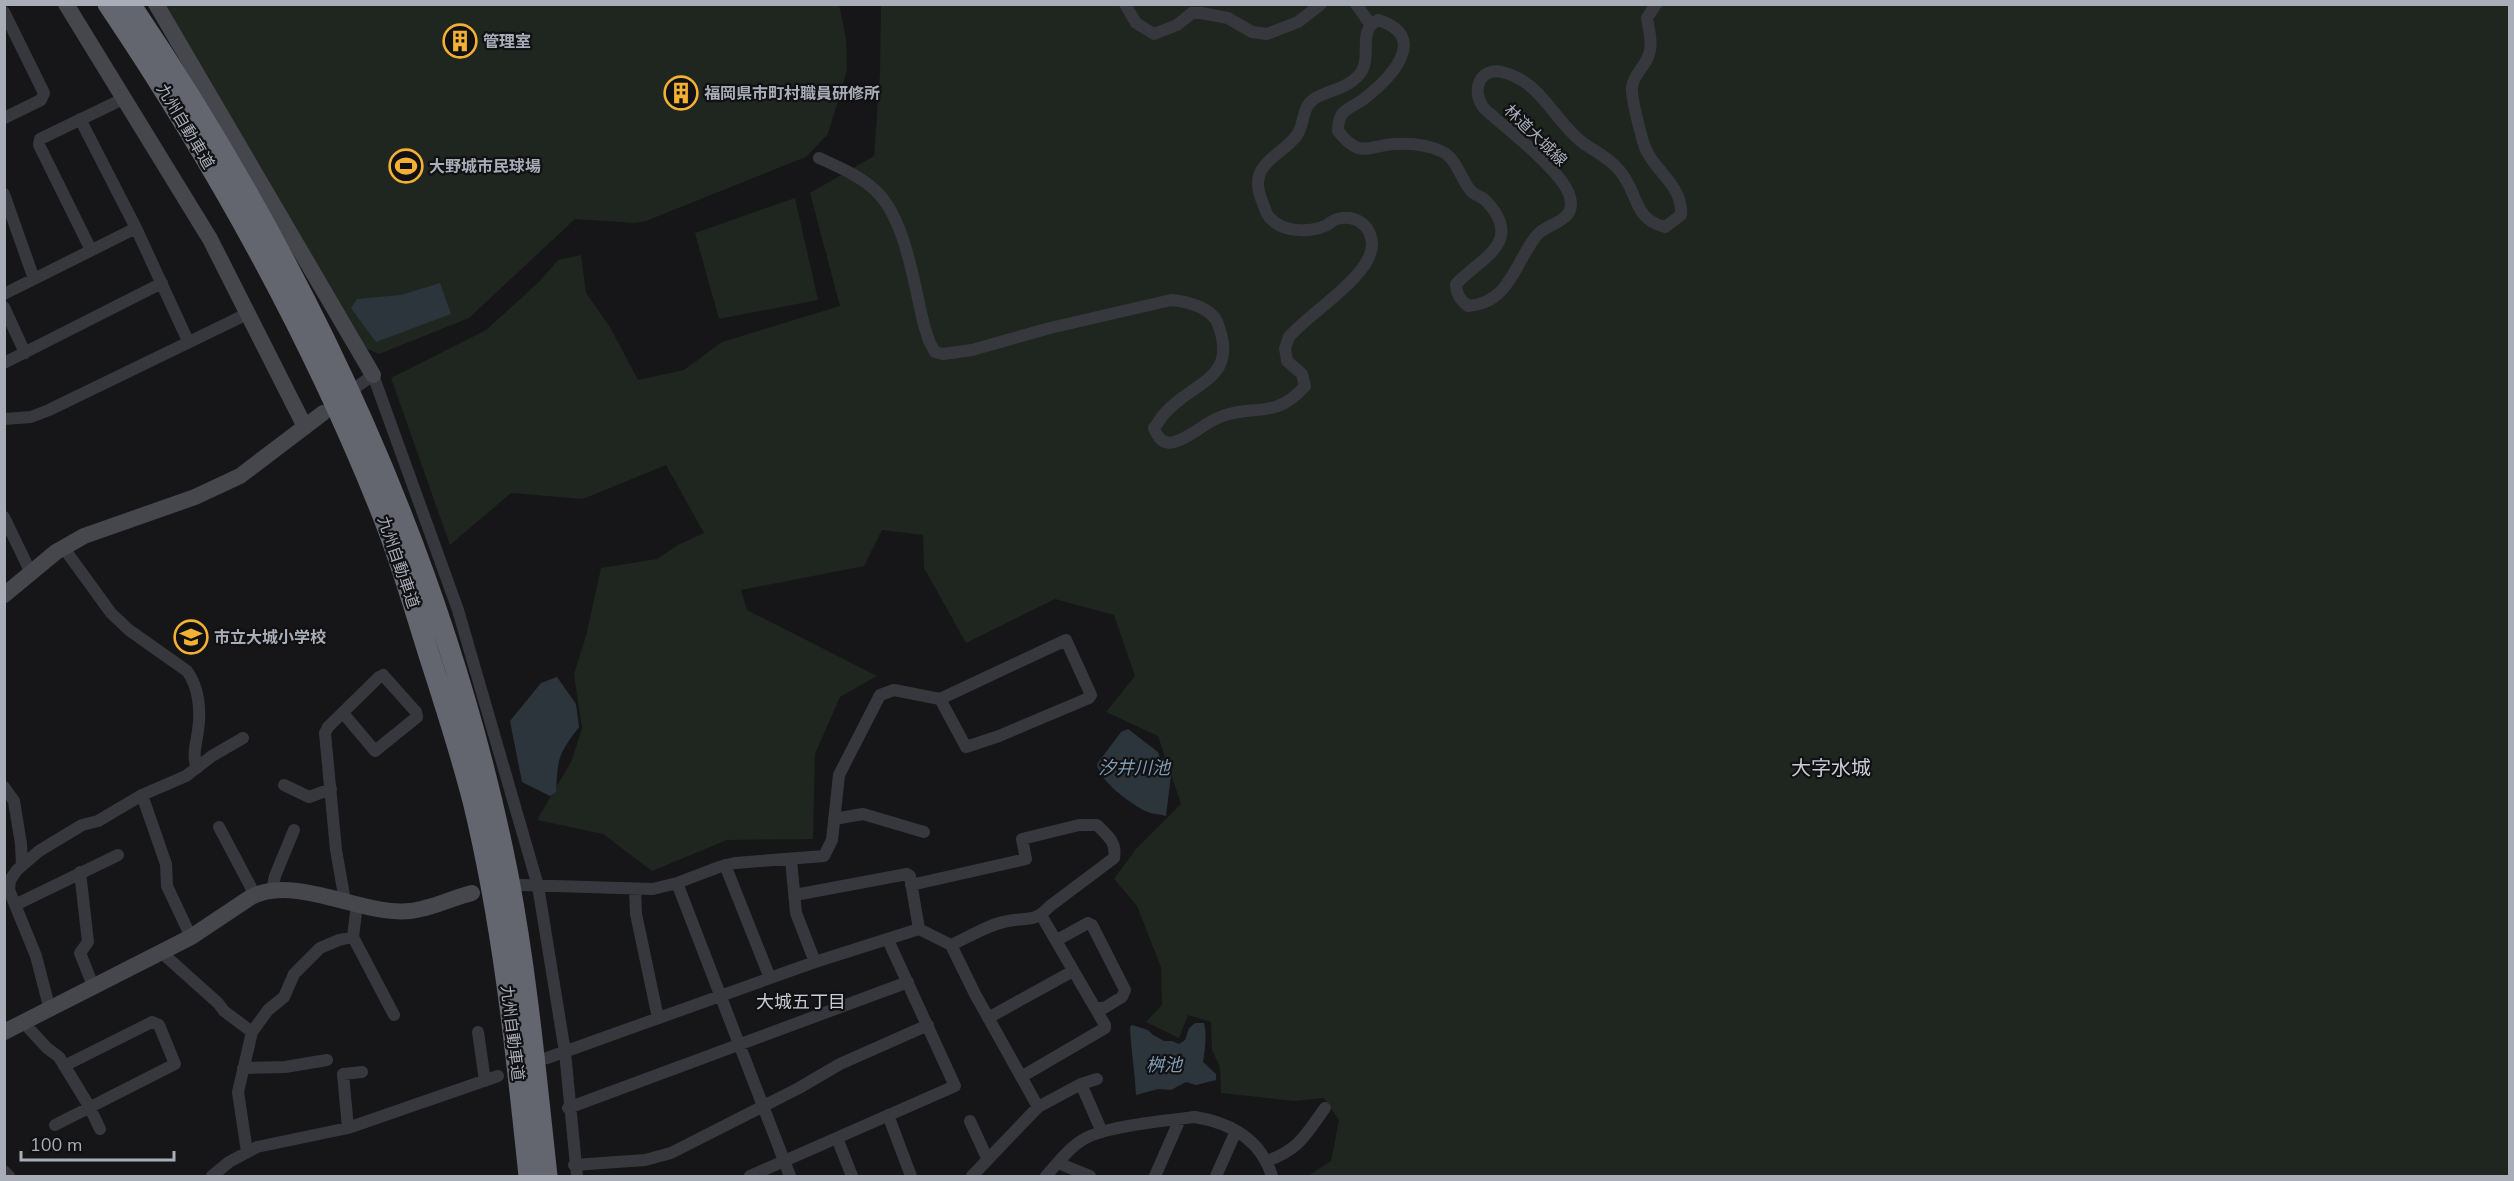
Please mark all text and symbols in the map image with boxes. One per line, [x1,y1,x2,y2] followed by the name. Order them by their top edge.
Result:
[442,23,478,59] building icon: 管理室
[483,31,531,53] place label: 管理室
[663,75,699,111] building icon: 福岡県市町村職員研修所
[151,80,219,173] street label: 九州自動車道
[704,83,880,105] place label: 福岡県市町村職員研修所
[1499,100,1572,171] street label: 林道大城線
[388,148,424,184] sports icon: 大野城市民球場
[429,156,541,178] place label: 大野城市民球場
[372,513,424,611] street label: 九州自動車道
[173,619,209,655] school or university icon: 市立大城小学校
[214,627,326,649] place label: 市立大城小学校
[1791,755,1871,782] district label: 大字水城
[1098,756,1172,780] water label: 汐井川池
[495,984,529,1082] street label: 九州自動車道
[756,990,846,1014] district label: 大城五丁目
[1146,1053,1184,1077] water label: 桝池
[21,1124,174,1162] scale bar
[30,1133,82,1157] text: 100 m

